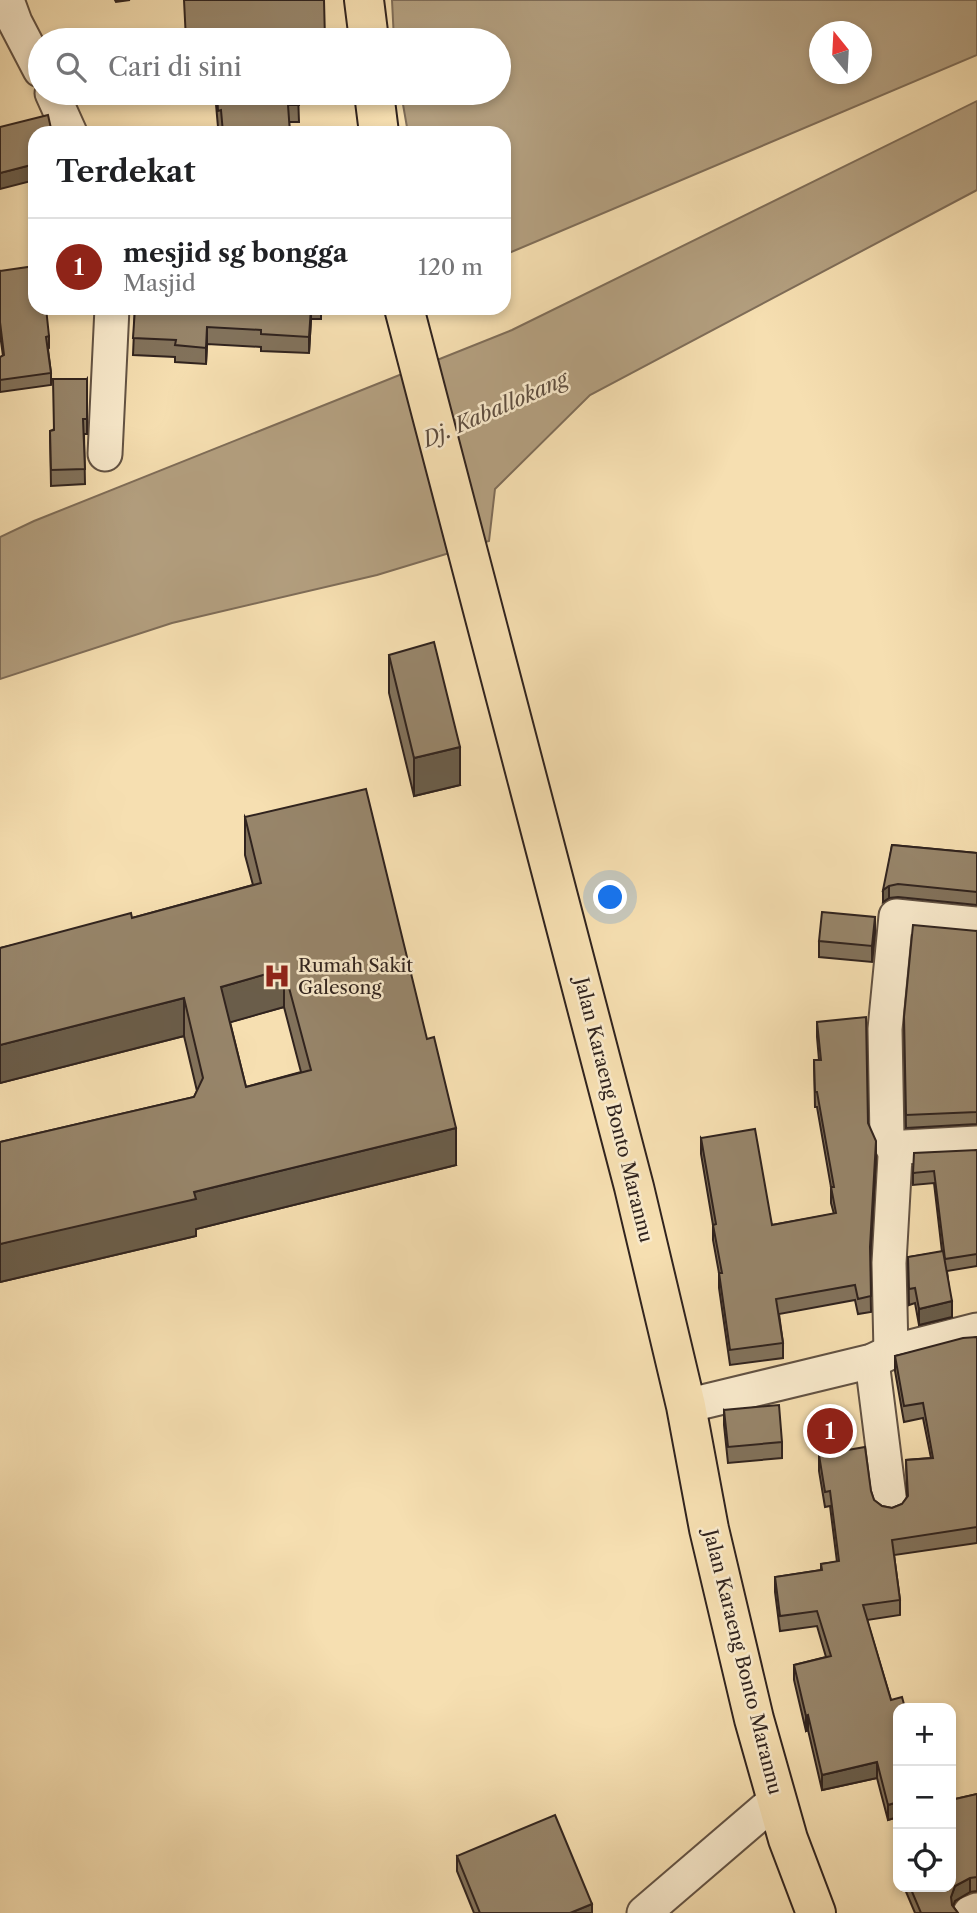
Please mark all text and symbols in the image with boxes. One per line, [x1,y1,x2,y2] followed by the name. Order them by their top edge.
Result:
[809,21,872,84] north arrow
[28,28,511,105] search box
[52,48,90,86] icon: search
[108,51,242,83] text: Cari di sini
[56,153,196,190] text: Terdekat
[123,237,348,269] text: mesjid sg bongga
[74,253,84,281] text: 1
[418,253,483,281] text: 120 m
[123,269,196,297] text: Masjid
[417,365,574,453] water label: Dj. Kaballokang
[593,880,627,914] your location
[298,954,413,999] place label: Rumah Sakit Galesong
[262,961,292,991] hospital icon: Rumah Sakit Galesong
[569,972,658,1245] street label: Jalan Karaeng Bonto Marannu
[807,1405,853,1457] pin: 1
[698,1524,787,1797] street label: Jalan Karaeng Bonto Marannu
[893,1703,956,1892] map controls
[893,1703,956,1766] button: +
[893,1766,956,1829] button: −
[893,1829,956,1892] button: locate

